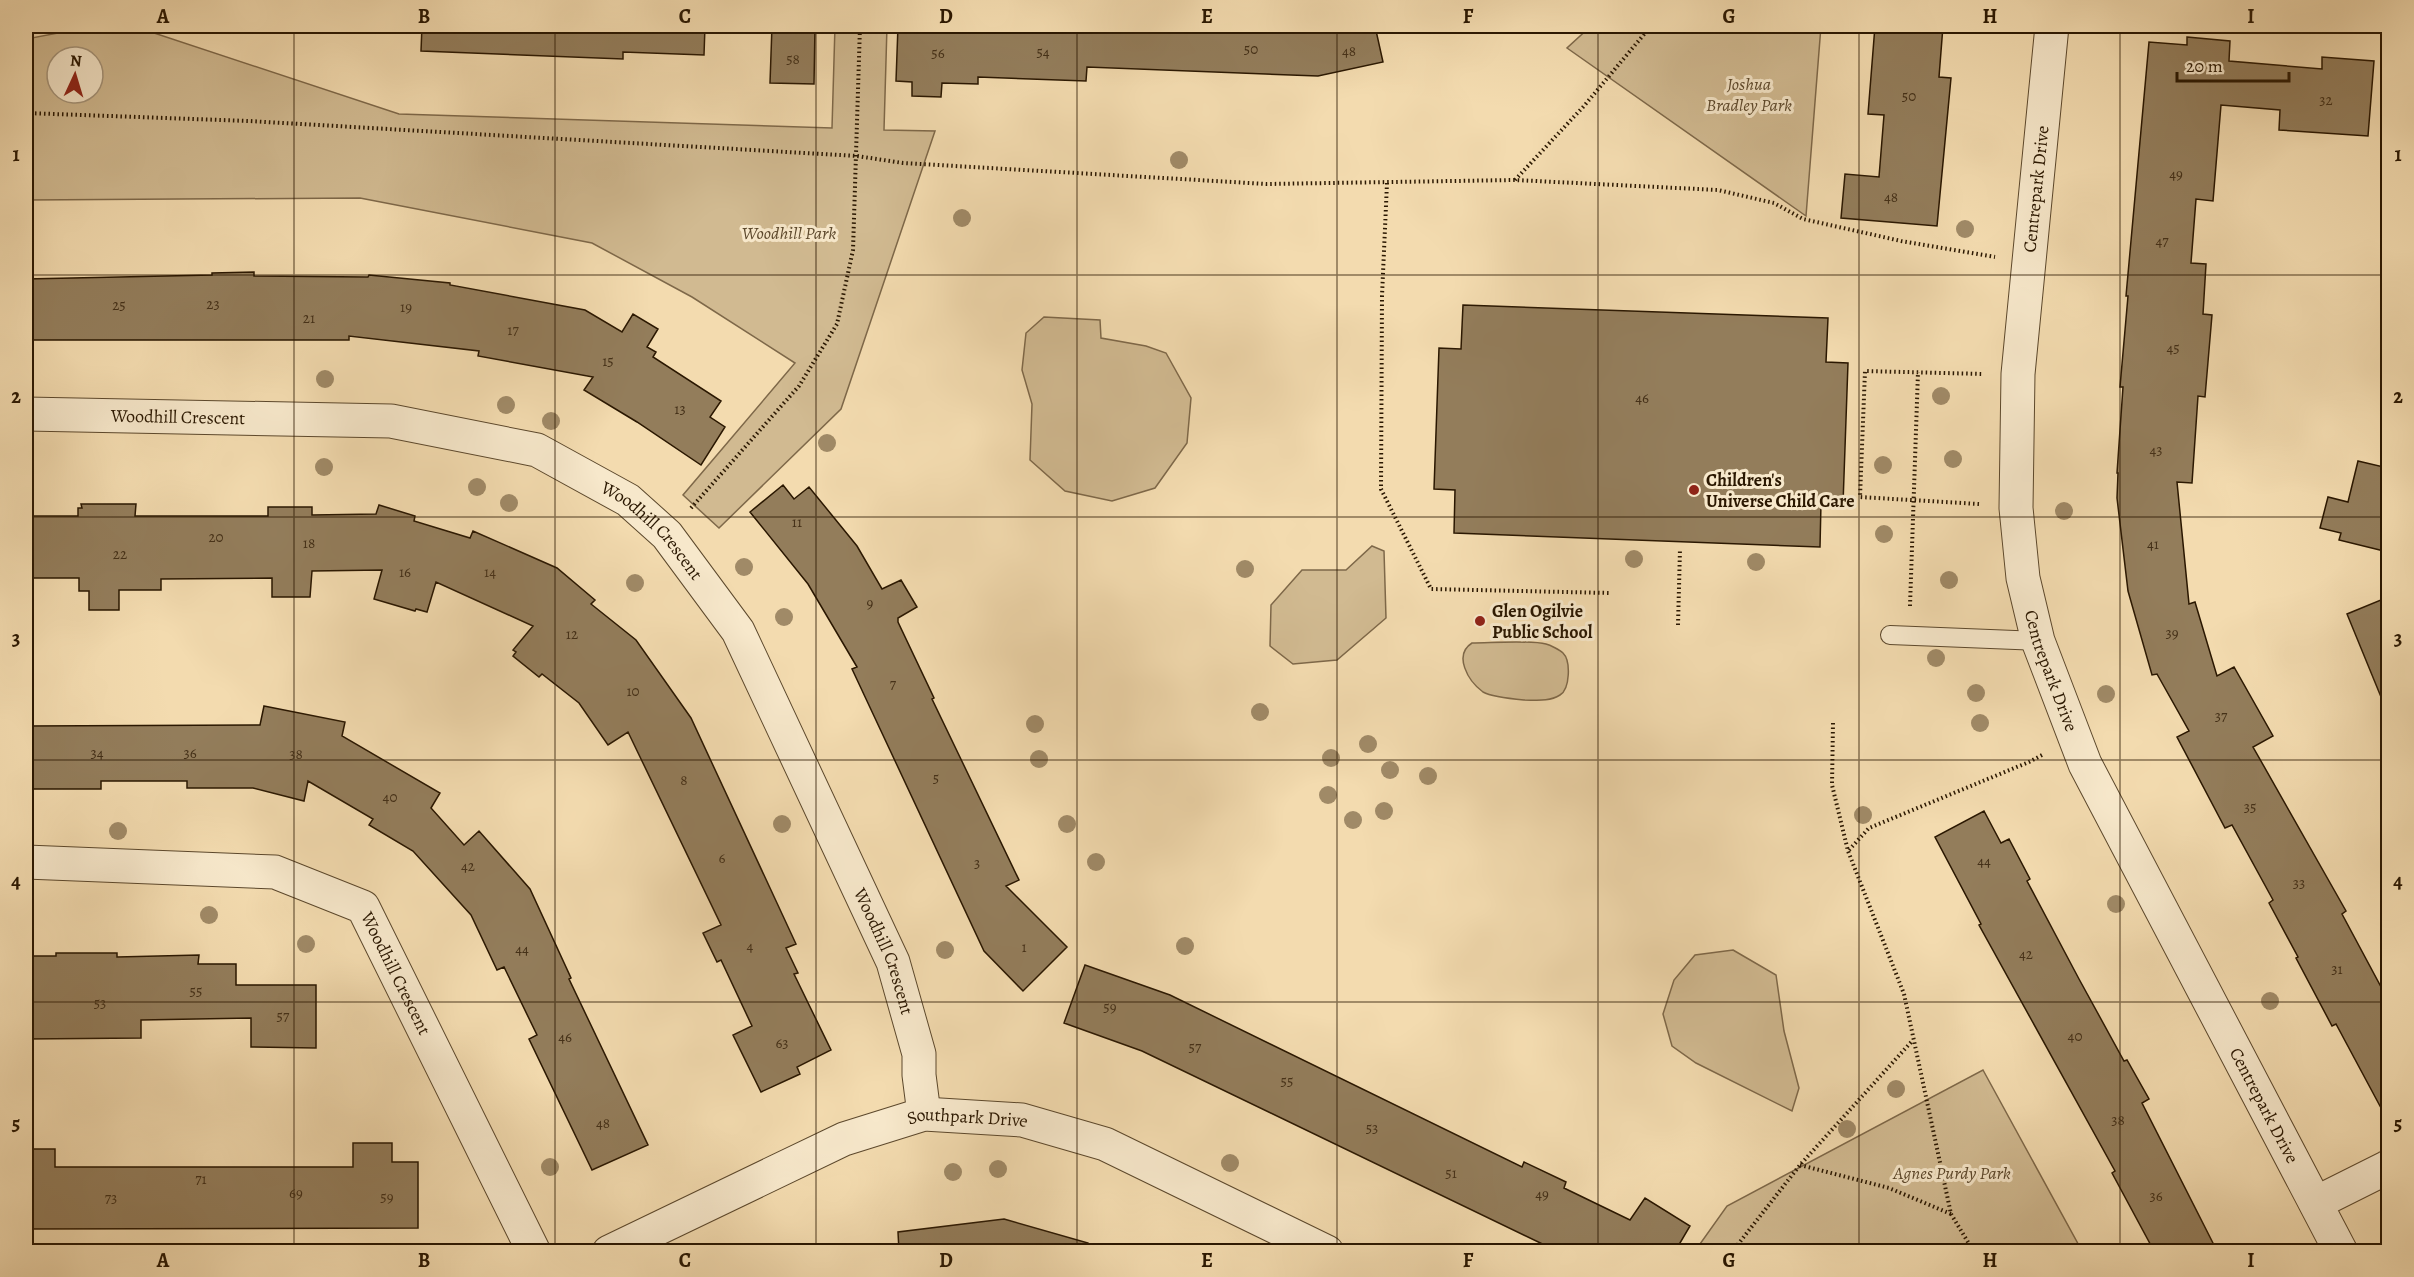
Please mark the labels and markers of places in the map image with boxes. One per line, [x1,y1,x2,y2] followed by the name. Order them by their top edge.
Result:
[1706,468,1855,513] place label: Children's Universe Child Care
[1687,483,1701,497] marker: Children's Universe Child Care
[1492,599,1593,644] place label: Glen Ogilvie Public School
[1473,614,1487,628] marker: Glen Ogilvie Public School

